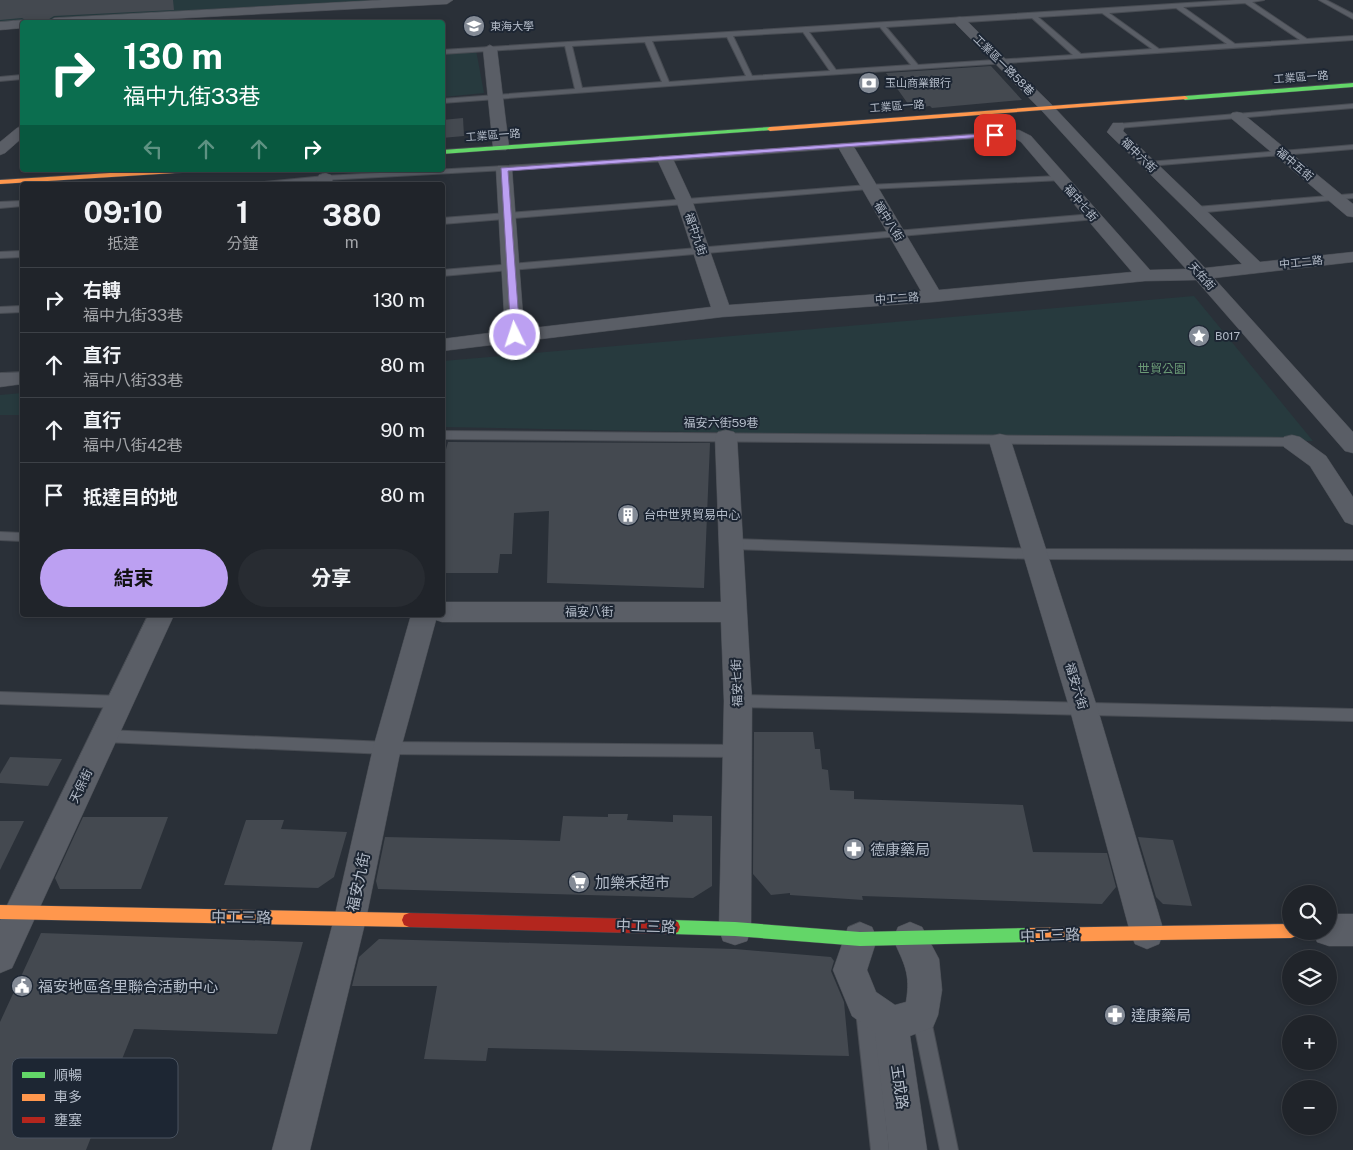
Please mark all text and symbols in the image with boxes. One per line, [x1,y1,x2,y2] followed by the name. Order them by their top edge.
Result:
[462,14,486,38] school or university icon: 東海大學
[490,20,534,32] place label: 東海大學
[971,32,1037,98] street label: 工業區一路58巷
[123,36,223,77] text: 130 m
[40,40,105,105] icon: right
[1273,69,1329,85] street label: 工業區一路
[857,71,881,95] bank icon: 玉山商業銀行
[885,77,951,89] place label: 玉山商業銀行
[123,83,261,109] text: 福中九街33巷
[869,98,925,114] street label: 工業區一路
[974,114,1016,156] pin
[981,121,1009,149] icon: arrive
[465,127,521,143] street label: 工業區一路
[139,135,167,163] icon: left
[192,135,220,163] icon: ahead
[245,135,273,163] icon: ahead
[298,135,326,163] icon: right
[1119,135,1159,175] street label: 福中六街
[1274,145,1316,183] street label: 福中五街
[1062,182,1100,224] street label: 福中七街
[84,194,163,230] text: 09:10
[236,194,249,230] text: 1
[322,197,381,233] text: 380
[872,199,906,243] street label: 福中八街
[683,211,709,257] street label: 福中九街
[345,233,359,252] text: m
[107,234,139,253] text: 抵達
[227,234,259,253] text: 分鐘
[1278,254,1324,270] street label: 中工二路
[1187,260,1217,292] street label: 天佑街
[83,279,121,301] text: 右轉
[40,286,68,314] icon: right
[373,289,425,311] text: 130 m
[875,290,919,306] street label: 中工二路
[83,306,183,325] text: 福中九街33巷
[488,308,540,360] position arrow
[1187,324,1211,348] place icon: B017
[1215,330,1241,342] place label: B017
[83,344,121,366] text: 直行
[40,351,68,379] icon: ahead
[380,354,425,376] text: 80 m
[1138,362,1186,376] park label: 世貿公園
[83,371,183,390] text: 福中八街33巷
[83,409,121,431] text: 直行
[40,416,68,444] icon: ahead
[683,416,759,430] street label: 福安六街59巷
[381,419,425,441] text: 90 m
[83,436,183,455] text: 福中八街42巷
[40,481,68,509] icon: arrive
[380,484,425,506] text: 80 m
[83,486,178,508] text: 抵達目的地
[616,503,640,527] building icon: 台中世界貿易中心
[644,508,740,522] place label: 台中世界貿易中心
[40,549,228,607] button: 結束
[238,549,425,607] button: 分享
[565,605,613,619] street label: 福安八街
[729,659,745,707] street label: 福安七街
[1062,661,1090,711] street label: 福安六街
[67,767,95,805] street label: 天保街
[842,837,866,861] pharmacy icon: 德康藥局
[870,841,930,858] place label: 德康藥局
[343,851,373,913] street label: 福安九街
[567,870,591,894] supermarket icon: 加樂禾超市
[595,874,670,891] place label: 加樂禾超市
[1282,885,1337,1135] map controls
[1282,885,1337,940] button: search
[211,908,271,926] street label: 中工三路
[616,916,676,936] street label: 中工三路
[1020,925,1080,945] street label: 中工三路
[1282,950,1337,1005] button: layers
[10,974,34,998] public building icon: 福安地區各里聯合活動中心
[38,978,218,995] place label: 福安地區各里聯合活動中心
[1103,1003,1127,1027] pharmacy icon: 達康藥局
[1131,1007,1191,1024] place label: 達康藥局
[1282,1015,1337,1070] button: +
[12,1058,178,1138] legend
[888,1064,912,1110] street label: 玉成路
[54,1067,82,1083] text: 順暢
[1282,1080,1337,1135] button: −
[54,1089,82,1105] text: 車多
[54,1112,82,1128] text: 壅塞

